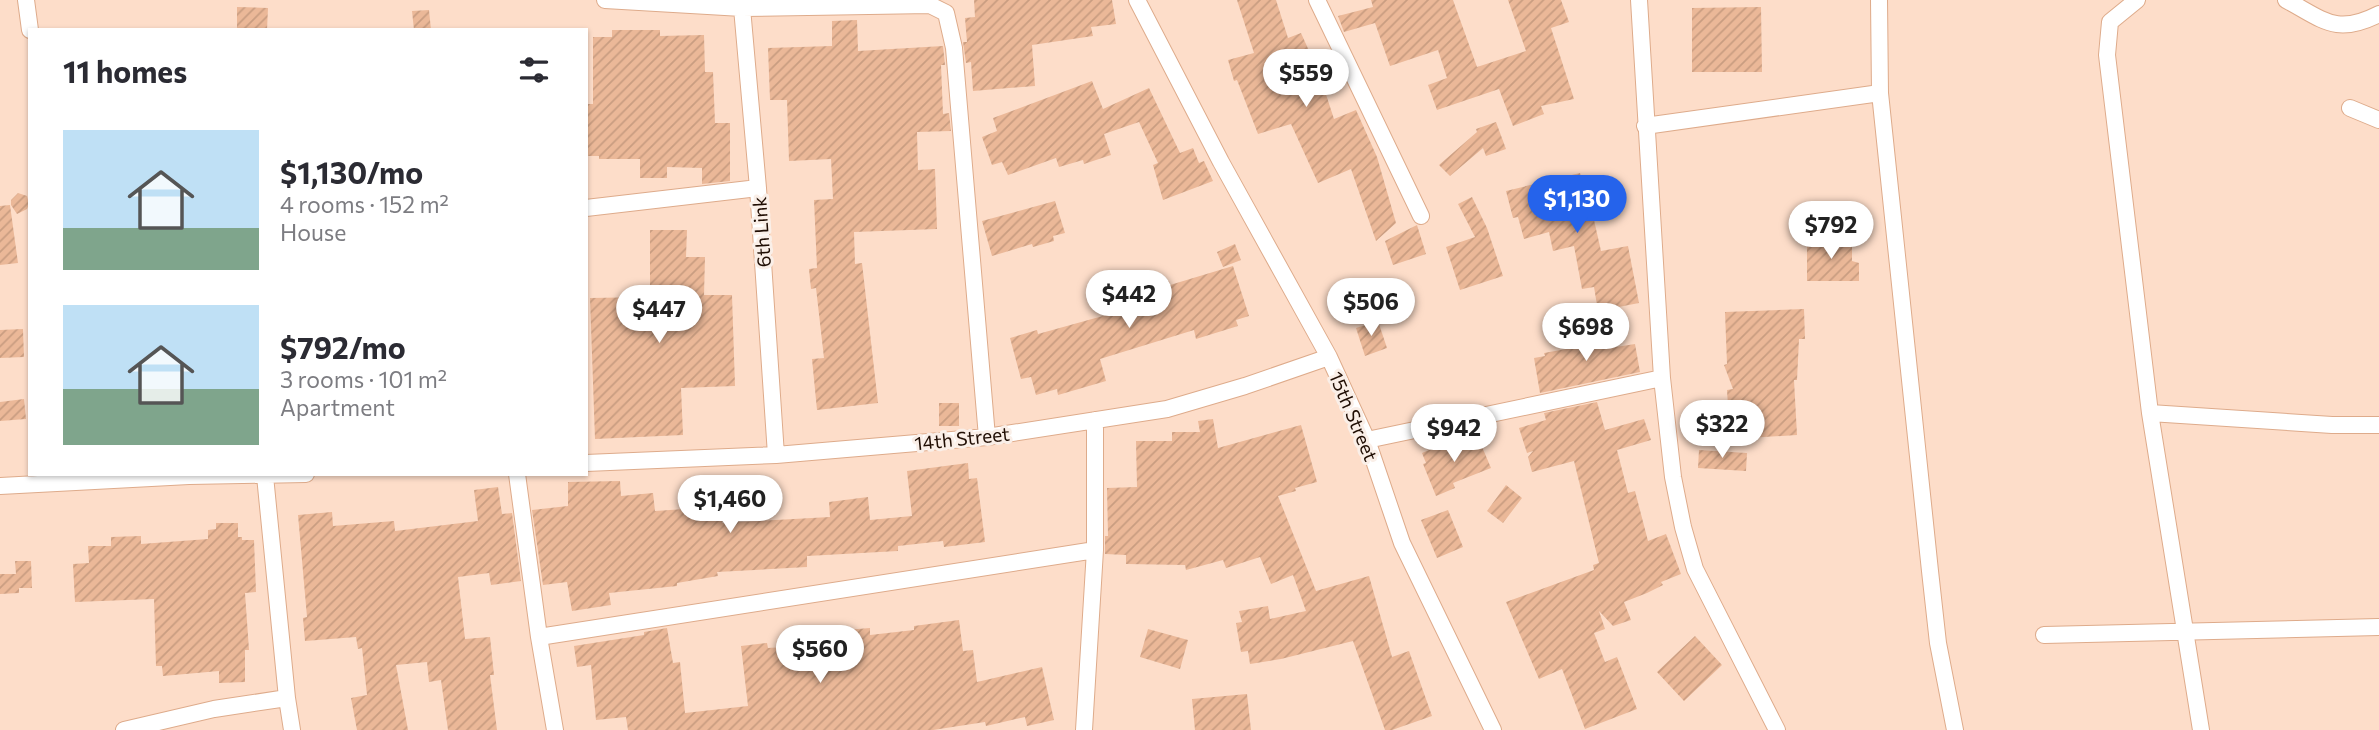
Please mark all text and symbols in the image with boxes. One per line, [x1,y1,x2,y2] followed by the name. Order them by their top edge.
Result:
[1265,50,1347,109] pin: $559
[515,51,553,89] icon: filters
[63,52,187,89] text: 11 homes
[1279,58,1333,86] text: $559
[280,153,423,190] text: $1,130/mo
[119,158,203,242] icon: home
[1520,176,1634,235] pin: $1,130
[1544,184,1610,212] text: $1,130
[280,190,449,218] text: 4 rooms · 152 m²
[747,196,775,268] street label: 6th Link
[1790,202,1872,261] pin: $792
[1805,210,1857,238] text: $792
[280,218,346,246] text: House
[1088,270,1170,330] pin: $442
[1330,278,1412,338] pin: $506
[1102,279,1156,307] text: $442
[618,286,700,345] pin: $447
[1343,287,1399,315] text: $506
[632,294,686,322] text: $447
[1545,304,1627,363] pin: $698
[1558,312,1614,340] text: $698
[280,328,406,365] text: $792/mo
[119,333,203,417] icon: home
[280,365,447,393] text: 3 rooms · 101 m²
[1325,368,1383,464] street label: 15th Street
[280,393,395,421] text: Apartment
[1681,400,1763,460] pin: $322
[1413,405,1495,464] pin: $942
[1696,409,1748,437] text: $322
[1427,413,1481,441] text: $942
[913,422,1011,454] street label: 14th Street
[673,476,787,535] pin: $1,460
[694,484,766,512] text: $1,460
[779,626,861,685] pin: $560
[792,634,848,662] text: $560

